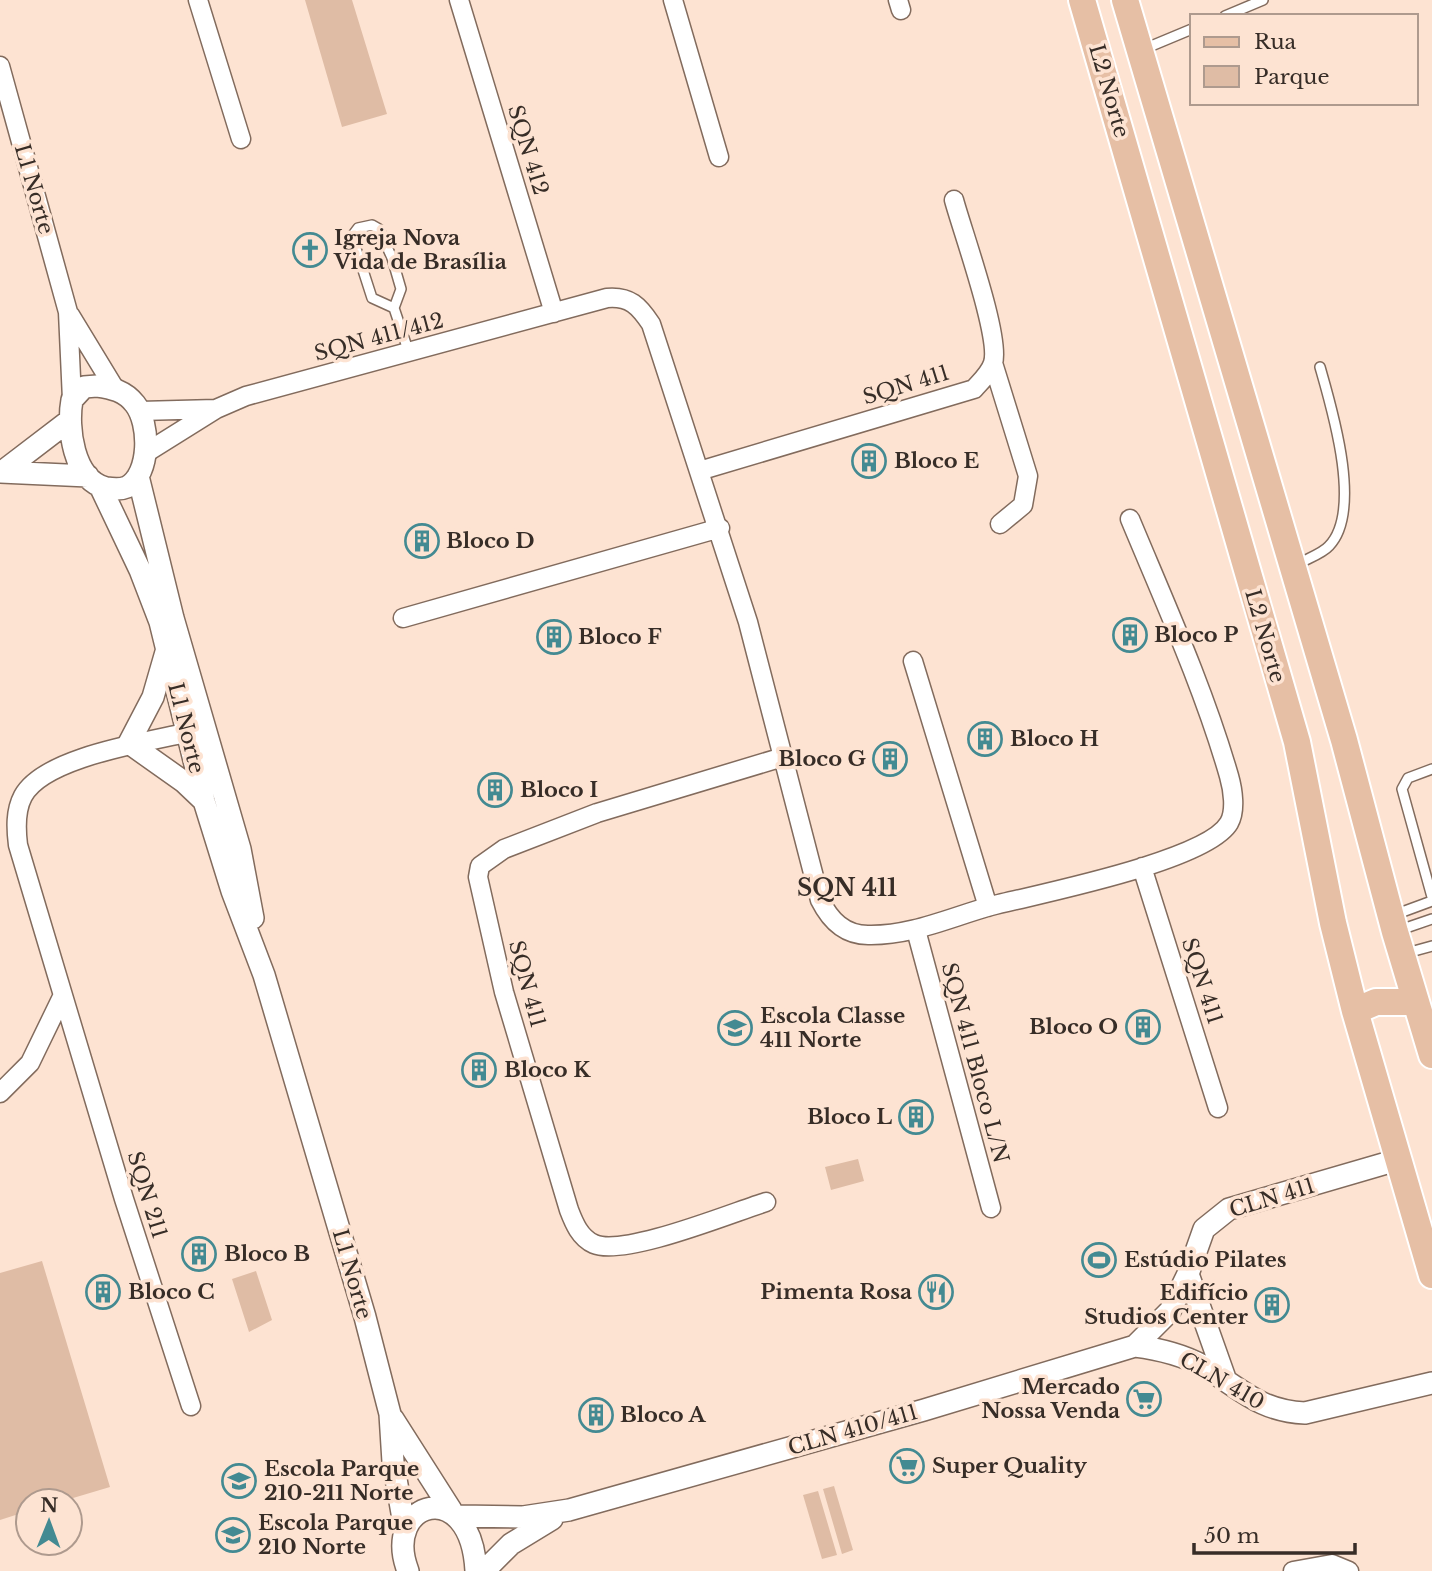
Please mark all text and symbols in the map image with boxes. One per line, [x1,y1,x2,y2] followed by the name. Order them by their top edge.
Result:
[1190,14,1418,105] legend
[1254,29,1297,55] text: Rua
[1083,41,1135,141] street label: L2 Norte
[1254,64,1329,90] text: Parque
[502,102,554,198] street label: SQN 412
[9,141,59,237] street label: L1 Norte
[333,225,507,275] place label: Igreja Nova Vida de Brasília
[291,231,329,269] church icon: Igreja Nova Vida de Brasília
[311,307,447,367] street label: SQN 411/412
[860,360,952,410] street label: SQN 411
[850,442,888,480] building icon: Bloco E
[894,448,979,474] place label: Bloco E
[403,522,441,560] building icon: Bloco D
[446,528,535,554] place label: Bloco D
[1239,586,1291,686] street label: L2 Norte
[1111,616,1149,654] building icon: Bloco P
[535,618,573,656] building icon: Bloco F
[1154,622,1238,648] place label: Bloco P
[578,624,662,650] place label: Bloco F
[162,680,210,776] street label: L1 Norte
[966,720,1004,758] building icon: Bloco H
[1010,726,1099,752] place label: Bloco H
[871,740,909,778] building icon: Bloco G
[778,746,867,772] place label: Bloco G
[476,771,514,809] building icon: Bloco I
[520,777,598,803] place label: Bloco I
[797,874,897,902] district label: SQN 411
[1176,935,1228,1027] street label: SQN 411
[503,938,551,1030] street label: SQN 411
[936,960,1014,1166] street label: SQN 411 Bloco L/N
[760,1003,905,1053] place label: Escola Classe 411 Norte
[1124,1008,1162,1046] building icon: Bloco O
[716,1009,754,1047] school or university icon: Escola Classe 411 Norte
[1029,1014,1118,1040] place label: Bloco O
[460,1051,498,1089] building icon: Bloco K
[504,1057,591,1083] place label: Bloco K
[897,1098,935,1136] building icon: Bloco L
[807,1104,892,1130] place label: Bloco L
[121,1148,173,1242] street label: SQN 211
[1226,1173,1318,1223] street label: CLN 411
[327,1226,377,1322] street label: L1 Norte
[180,1235,218,1273] building icon: Bloco B
[224,1241,310,1267] place label: Bloco B
[1080,1241,1118,1279] sports icon: Estúdio Pilates
[1124,1247,1287,1273] place label: Estúdio Pilates
[84,1273,122,1311] building icon: Bloco C
[917,1273,955,1311] restaurant icon: Pimenta Rosa
[128,1279,215,1305] place label: Bloco C
[760,1279,912,1305] place label: Pimenta Rosa
[1084,1280,1249,1330] place label: Edifício Studios Center
[1253,1286,1291,1324] building icon: Edifício Studios Center
[1175,1346,1269,1416] street label: CLN 410
[981,1374,1120,1424] place label: Mercado Nossa Venda
[1125,1380,1163,1418] supermarket icon: Mercado Nossa Venda
[577,1396,615,1434] building icon: Bloco A
[785,1399,921,1461] street label: CLN 410/411
[620,1402,706,1428] place label: Bloco A
[888,1447,926,1485] supermarket icon: Super Quality
[932,1453,1087,1479] place label: Super Quality
[264,1456,419,1506] place label: Escola Parque 210-211 Norte
[220,1462,258,1500] school or university icon: Escola Parque 210-211 Norte
[14,1487,84,1557] north arrow
[40,1494,59,1517] text: N
[258,1510,413,1560] place label: Escola Parque 210 Norte
[1194,1512,1355,1556] scale bar
[214,1516,252,1554] school or university icon: Escola Parque 210 Norte
[1204,1523,1260,1549] text: 50 m

